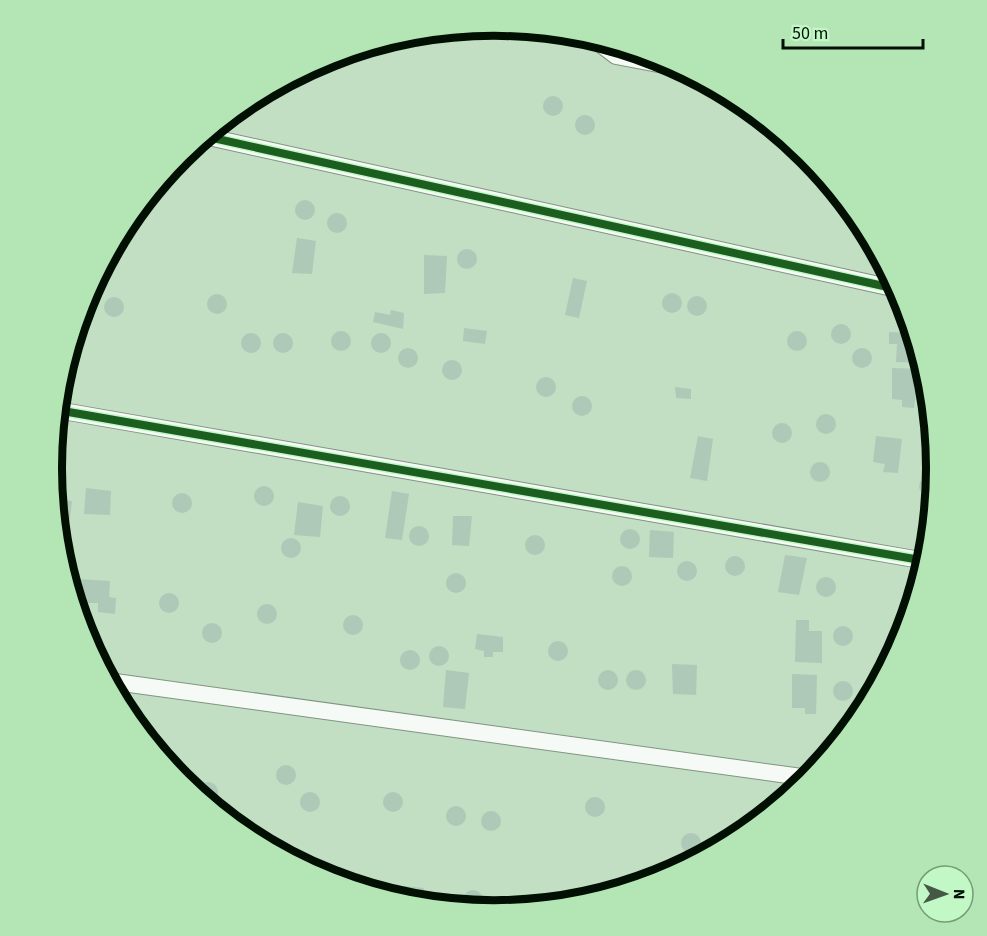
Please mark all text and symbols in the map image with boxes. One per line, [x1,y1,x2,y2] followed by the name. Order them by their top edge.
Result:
[783,12,922,50] scale bar
[792,21,828,46] text: 50 m
[915,864,975,924] north arrow
[948,889,970,900] text: N

